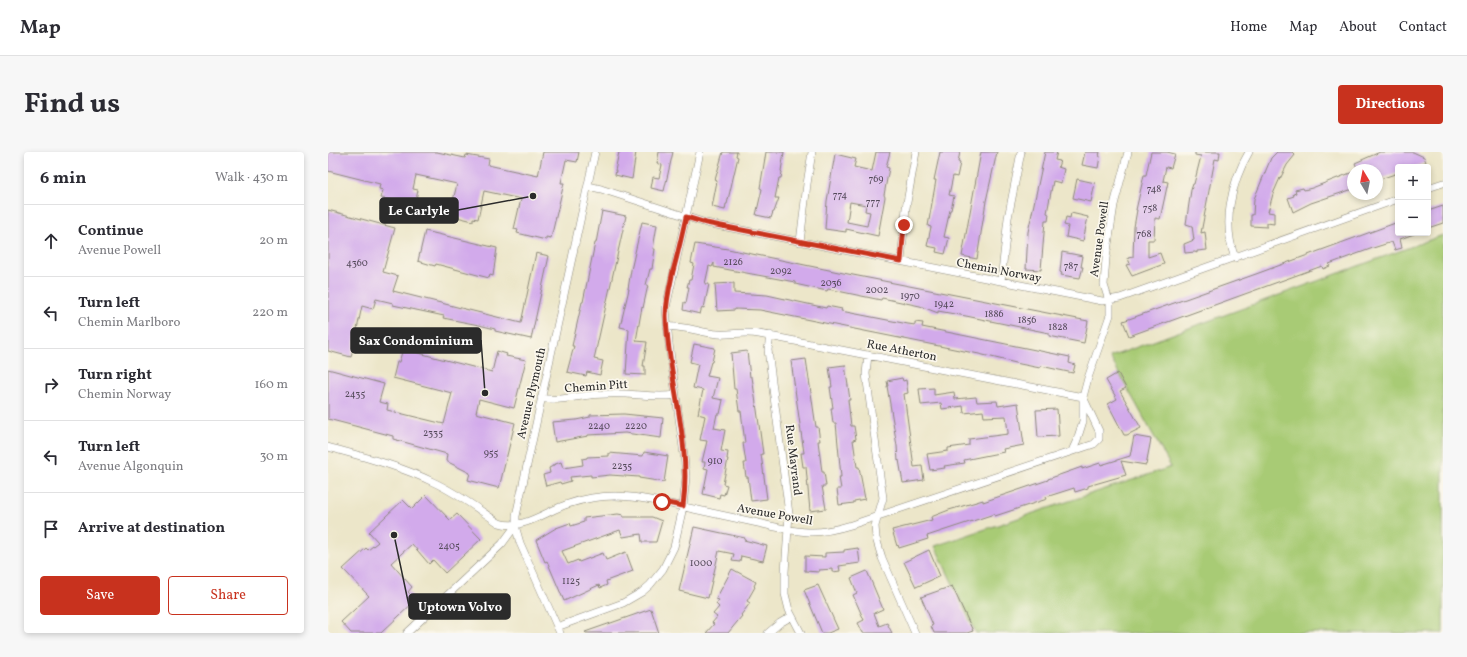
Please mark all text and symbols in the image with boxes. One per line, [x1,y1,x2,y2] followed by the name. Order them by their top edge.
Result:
[20,15,61,41] text: Map
[1230,18,1267,37] text: Home
[1289,18,1317,37] text: Map
[1339,18,1377,37] text: About
[1399,18,1447,37] text: Contact
[24,85,120,124] text: Find us
[1338,85,1443,124] button: Directions
[1347,164,1383,200] north arrow
[1395,164,1431,236] map controls
[1395,164,1431,200] button: +
[40,167,86,190] text: 6 min
[215,169,288,187] text: Walk · 430 m
[868,172,884,186] house number: 769
[1147,182,1161,196] house number: 748
[833,188,847,202] house number: 774
[866,195,880,209] house number: 777
[380,198,458,223] callout: Le Carlyle
[1087,200,1113,278] street label: Avenue Powell
[1395,200,1431,236] button: −
[1143,201,1157,215] house number: 758
[388,203,450,221] text: Le Carlyle
[895,216,913,234] route end
[78,221,143,242] text: Continue
[1137,227,1152,241] house number: 768
[40,230,62,252] icon: ahead
[259,232,288,250] text: 20 m
[78,242,161,260] text: Avenue Powell
[723,255,743,269] house number: 2126
[955,255,1043,287] street label: Chemin Norway
[346,256,368,270] house number: 4360
[1064,259,1078,273] house number: 787
[770,264,792,278] house number: 2092
[820,276,842,290] house number: 2036
[866,283,888,297] house number: 2002
[900,289,920,303] house number: 1970
[78,293,140,314] text: Turn left
[934,297,954,311] house number: 1942
[40,302,62,324] icon: left
[252,304,288,322] text: 220 m
[984,307,1004,321] house number: 1886
[1018,313,1036,327] house number: 1856
[78,314,180,332] text: Chemin Marlboro
[1048,320,1068,334] house number: 1828
[351,328,481,353] callout: Sax Condominium
[359,333,474,351] text: Sax Condominium
[865,336,938,366] street label: Rue Atherton
[514,346,550,441] street label: Avenue Plymouth
[78,365,152,386] text: Turn right
[40,374,62,396] icon: right
[254,376,288,394] text: 160 m
[564,377,628,397] street label: Chemin Pitt
[78,386,171,404] text: Chemin Norway
[345,387,365,401] house number: 2435
[588,419,610,433] house number: 2240
[625,419,647,433] house number: 2220
[781,424,805,497] street label: Rue Mayrand
[423,426,443,440] house number: 2335
[78,437,140,458] text: Turn left
[40,446,62,468] icon: left
[484,446,499,460] house number: 955
[260,448,288,466] text: 30 m
[707,454,723,468] house number: 910
[78,458,184,476] text: Avenue Algonquin
[612,459,632,473] house number: 2235
[653,493,671,511] route start
[736,500,814,530] street label: Avenue Powell
[40,518,62,540] icon: arrive
[78,518,225,539] text: Arrive at destination
[438,539,460,553] house number: 2405
[690,556,712,570] house number: 1000
[562,574,580,588] house number: 1125
[40,576,160,615] button: Save
[168,576,288,615] button: Share
[409,594,510,619] callout: Uptown Volvo
[418,599,502,617] text: Uptown Volvo

